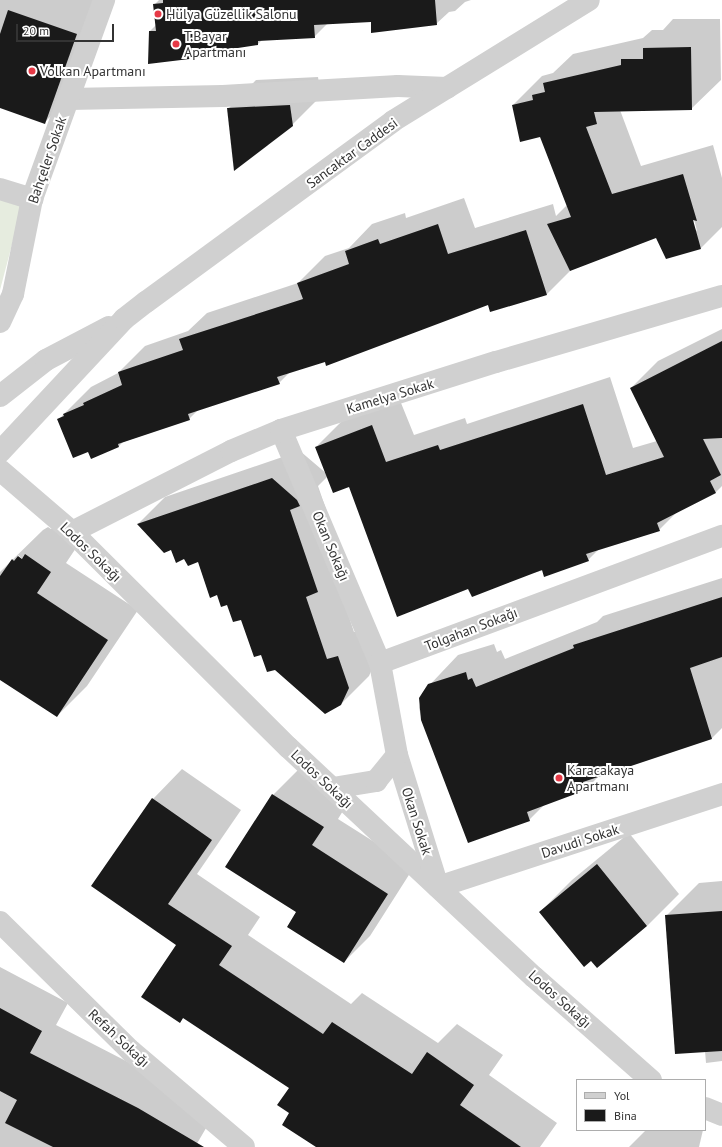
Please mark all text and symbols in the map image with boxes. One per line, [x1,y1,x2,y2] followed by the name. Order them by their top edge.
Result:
[166,6,297,22] place label: Hülya Güzellik Salonu
[153,9,163,19] marker: Hülya Güzellik Salonu
[18,16,116,42] scale bar
[23,23,49,38] text: 20 m
[184,28,246,60] place label: T.Bayar Apartmanı
[171,39,181,49] marker: T.Bayar Apartmanı
[40,63,146,79] place label: Volkan Apartmanı
[27,66,37,76] marker: Volkan Apartmanı
[24,114,70,206] street label: Bahçeler Sokak
[303,114,401,192] street label: Sancaktar Caddesi
[344,375,436,417] street label: Kamelya Sokak
[309,508,353,584] street label: Okan Sokağı
[57,519,125,585] street label: Lodos Sokağı
[422,604,520,654] street label: Tolgahan Sokağı
[288,746,356,812] street label: Lodos Sokağı
[567,762,634,794] place label: Karacakaya Apartmanı
[554,773,564,783] marker: Karacakaya Apartmanı
[398,785,436,857] street label: Okan Sokak
[539,821,621,861] street label: Davudi Sokak
[525,967,595,1031] street label: Lodos Sokağı
[85,1005,153,1071] street label: Refah Sokağı
[576,1079,706,1131] legend
[614,1088,630,1103] text: Yol
[614,1108,637,1123] text: Bina

